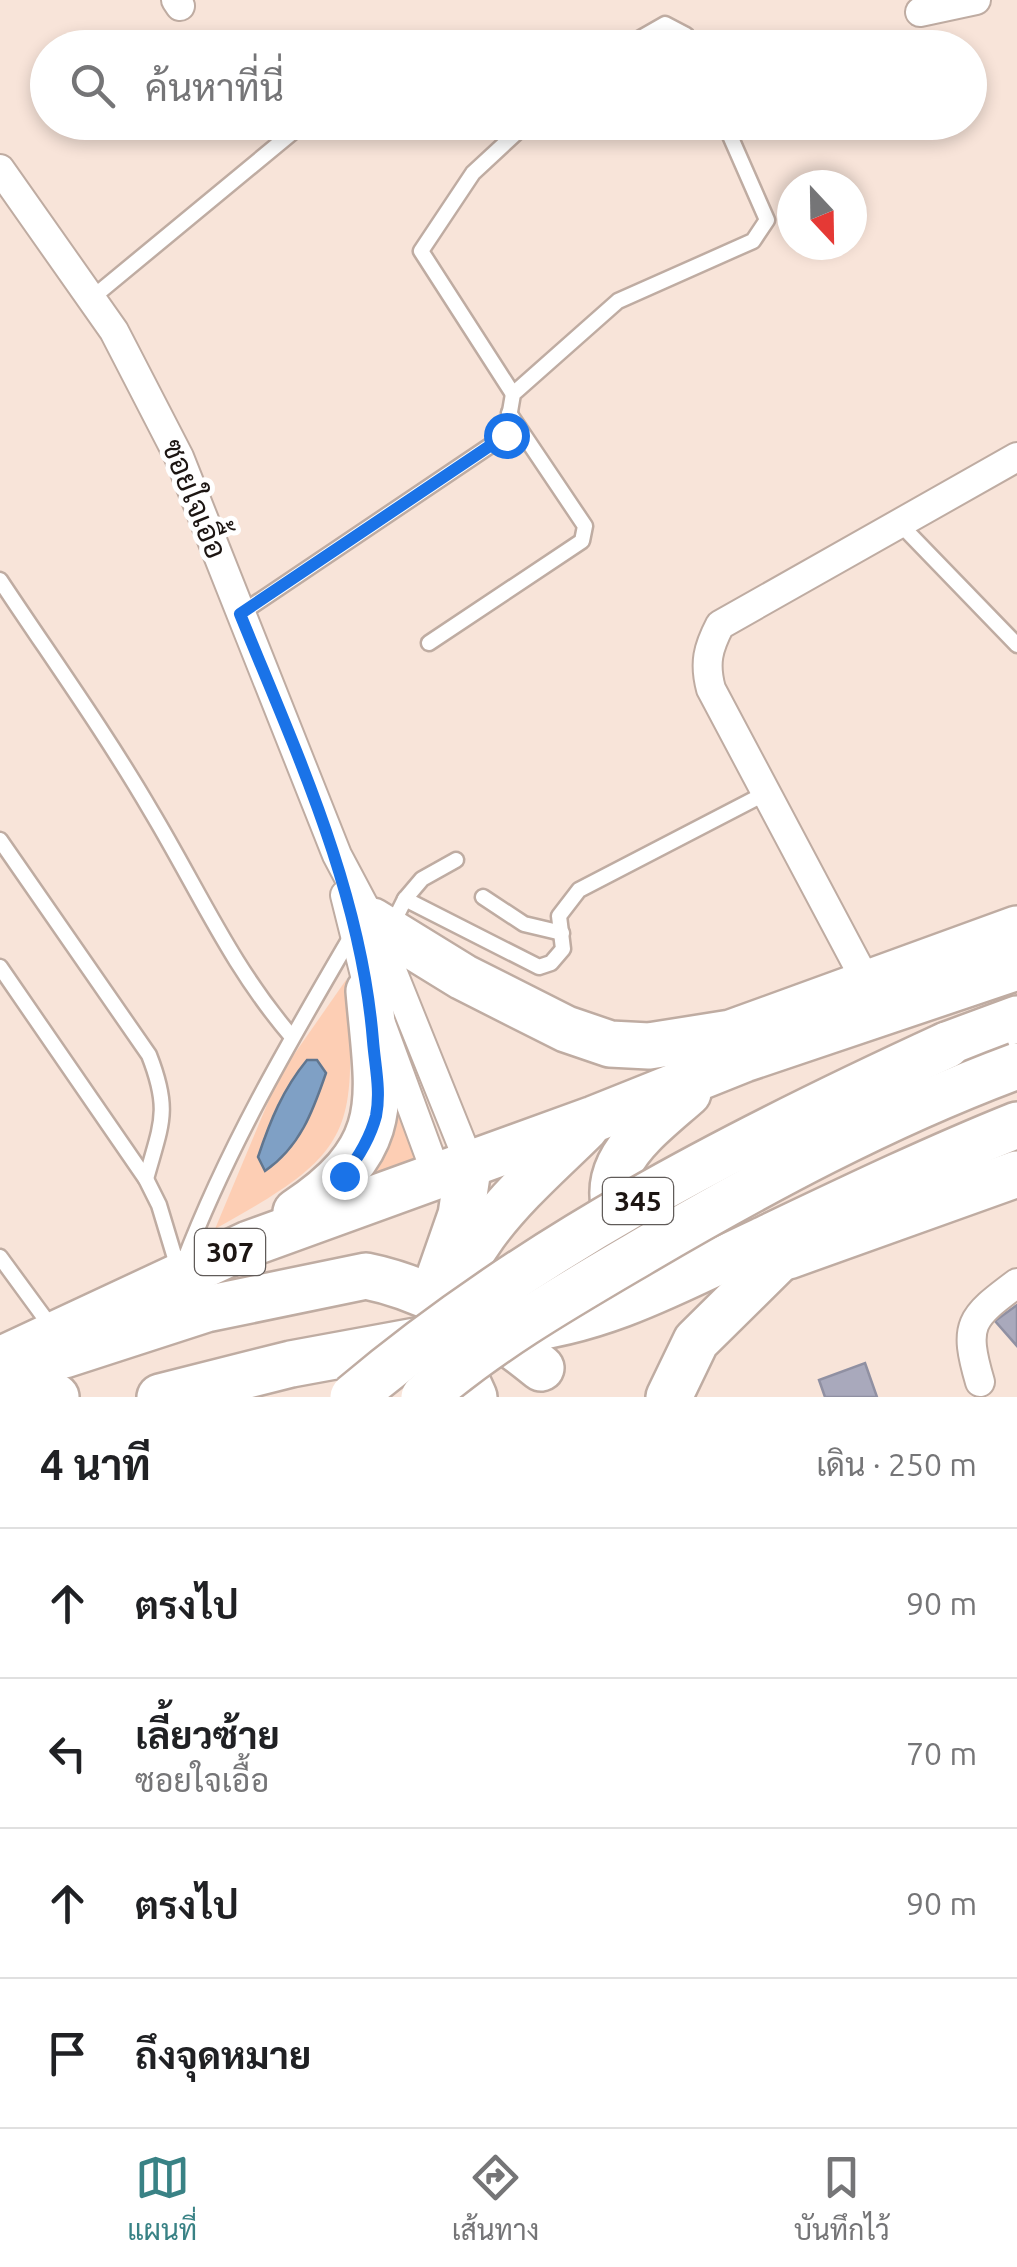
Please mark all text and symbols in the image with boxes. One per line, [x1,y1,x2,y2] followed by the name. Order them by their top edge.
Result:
[30,30,987,140] search box
[65,58,120,113] icon: search
[145,66,284,108] text: ค้นหาที่นี่
[777,170,867,260] north arrow
[484,413,530,459] route start
[156,431,243,563] street label: ซอยใจเอื้อ
[322,1154,368,1200] route end
[603,1178,673,1224] road number: 345
[195,1229,265,1275] road number: 307
[40,1441,151,1488] text: 4 นาที
[816,1446,977,1482] text: เดิน · 250 m
[40,1576,95,1631] icon: ahead
[135,1584,239,1626] text: ตรงไป
[906,1585,977,1621] text: 90 m
[135,1714,280,1756] text: เลี้ยวซ้าย
[40,1726,95,1781] icon: left
[906,1735,977,1771] text: 70 m
[135,1762,269,1798] text: ซอยใจเอื้อ
[40,1876,95,1931] icon: ahead
[135,1884,239,1926] text: ตรงไป
[906,1885,977,1921] text: 90 m
[40,2026,95,2081] icon: arrive
[135,2034,311,2076] text: ถึงจุดหมาย
[127,2150,197,2246] tab: แผนที่
[452,2150,539,2246] tab: เส้นทาง
[794,2150,890,2246] tab: บันทึกไว้

